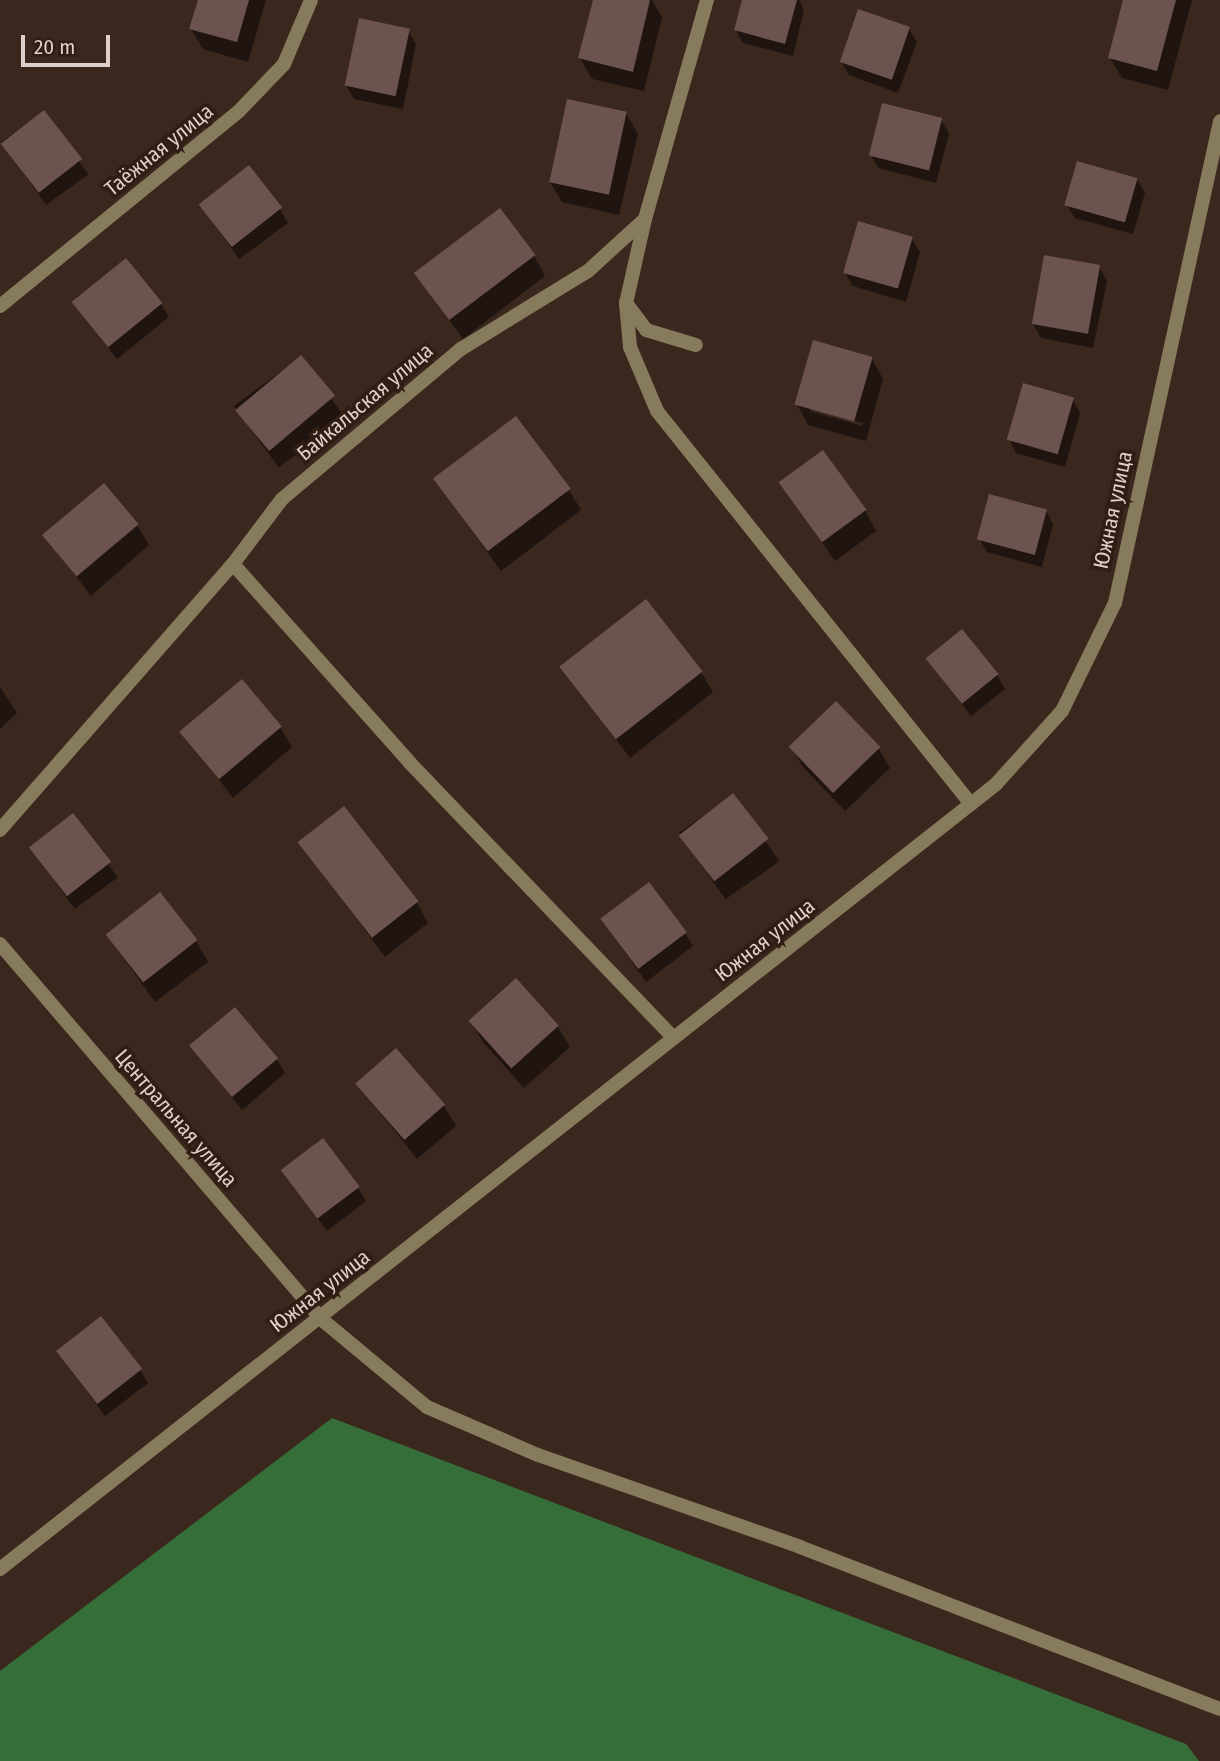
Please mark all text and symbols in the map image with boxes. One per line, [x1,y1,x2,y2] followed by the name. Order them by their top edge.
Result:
[24,21,114,65] scale bar
[34,34,75,60] text: 20 m
[100,99,218,201] street label: Таёжная улица
[292,338,438,466] street label: Байкальская улица
[1088,449,1138,571] street label: Южная улица
[710,893,820,987] street label: Южная улица
[109,1044,243,1192] street label: Центральная улица
[265,1244,375,1338] street label: Южная улица

